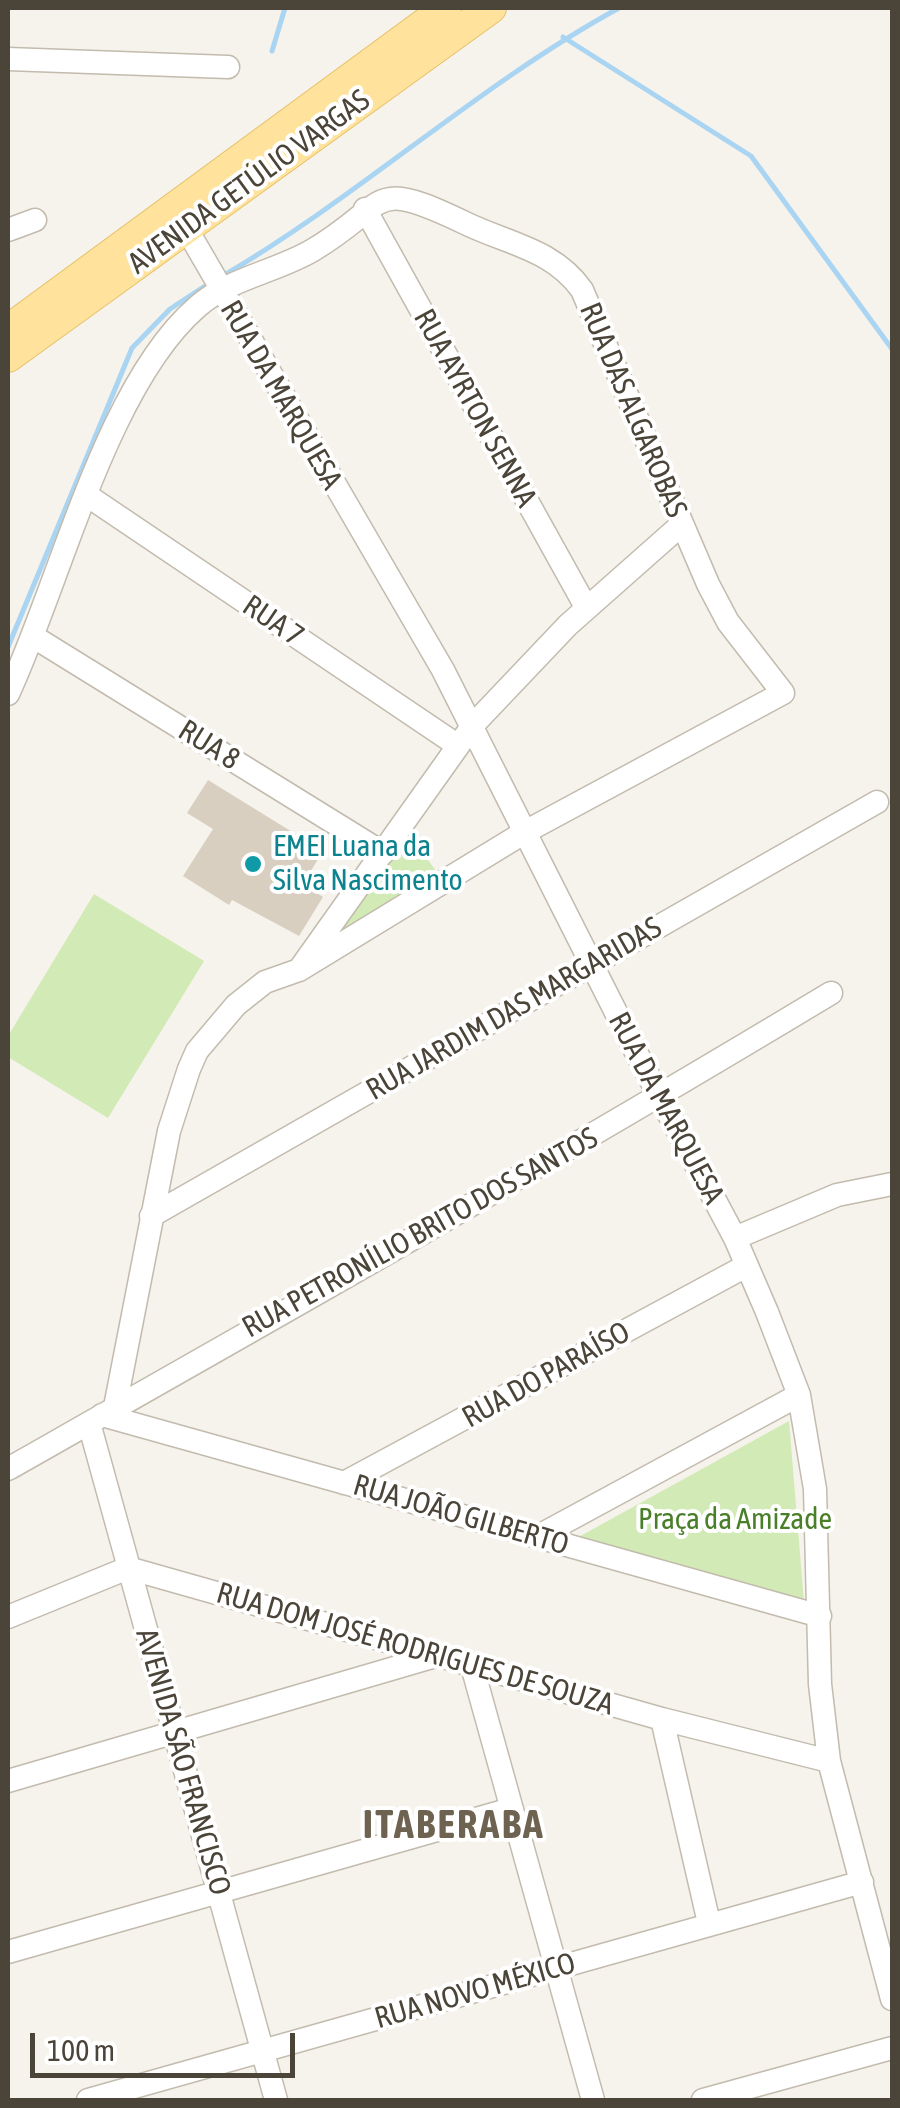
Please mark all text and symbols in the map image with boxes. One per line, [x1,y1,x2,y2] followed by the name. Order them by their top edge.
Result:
[121,82,377,282] street label: AVENIDA GETÚLIO VARGAS
[212,294,350,496] street label: RUA DA MARQUESA
[572,297,694,523] street label: RUA DAS ALGAROBAS
[406,303,544,513] street label: RUA AYRTON SENNA
[236,588,310,654] street label: RUA 7
[172,712,246,778] street label: RUA 8
[273,829,463,900] place label: EMEI Luana da Silva Nascimento
[242,853,264,875] marker: EMEI Luana da Silva Nascimento
[360,910,668,1108] street label: RUA JARDIM DAS MARGARIDAS
[600,1006,732,1210] street label: RUA DA MARQUESA
[236,1120,604,1346] street label: RUA PETRONÍLIO BRITO DOS SANTOS
[456,1314,636,1436] street label: RUA DO PARAÍSO
[349,1467,573,1563] street label: RUA JOÃO GILBERTO
[638,1502,832,1538] park label: Praça da Amizade
[212,1575,618,1723] street label: RUA DOM JOSÉ RODRIGUES DE SOUZA
[128,1625,238,1899] street label: AVENIDA SÃO FRANCISCO
[363,1801,545,1849] district label: ITABERABA
[371,1945,579,2037] street label: RUA NOVO MÉXICO
[35,2013,300,2075] scale bar
[47,2033,115,2067] text: 100 m

